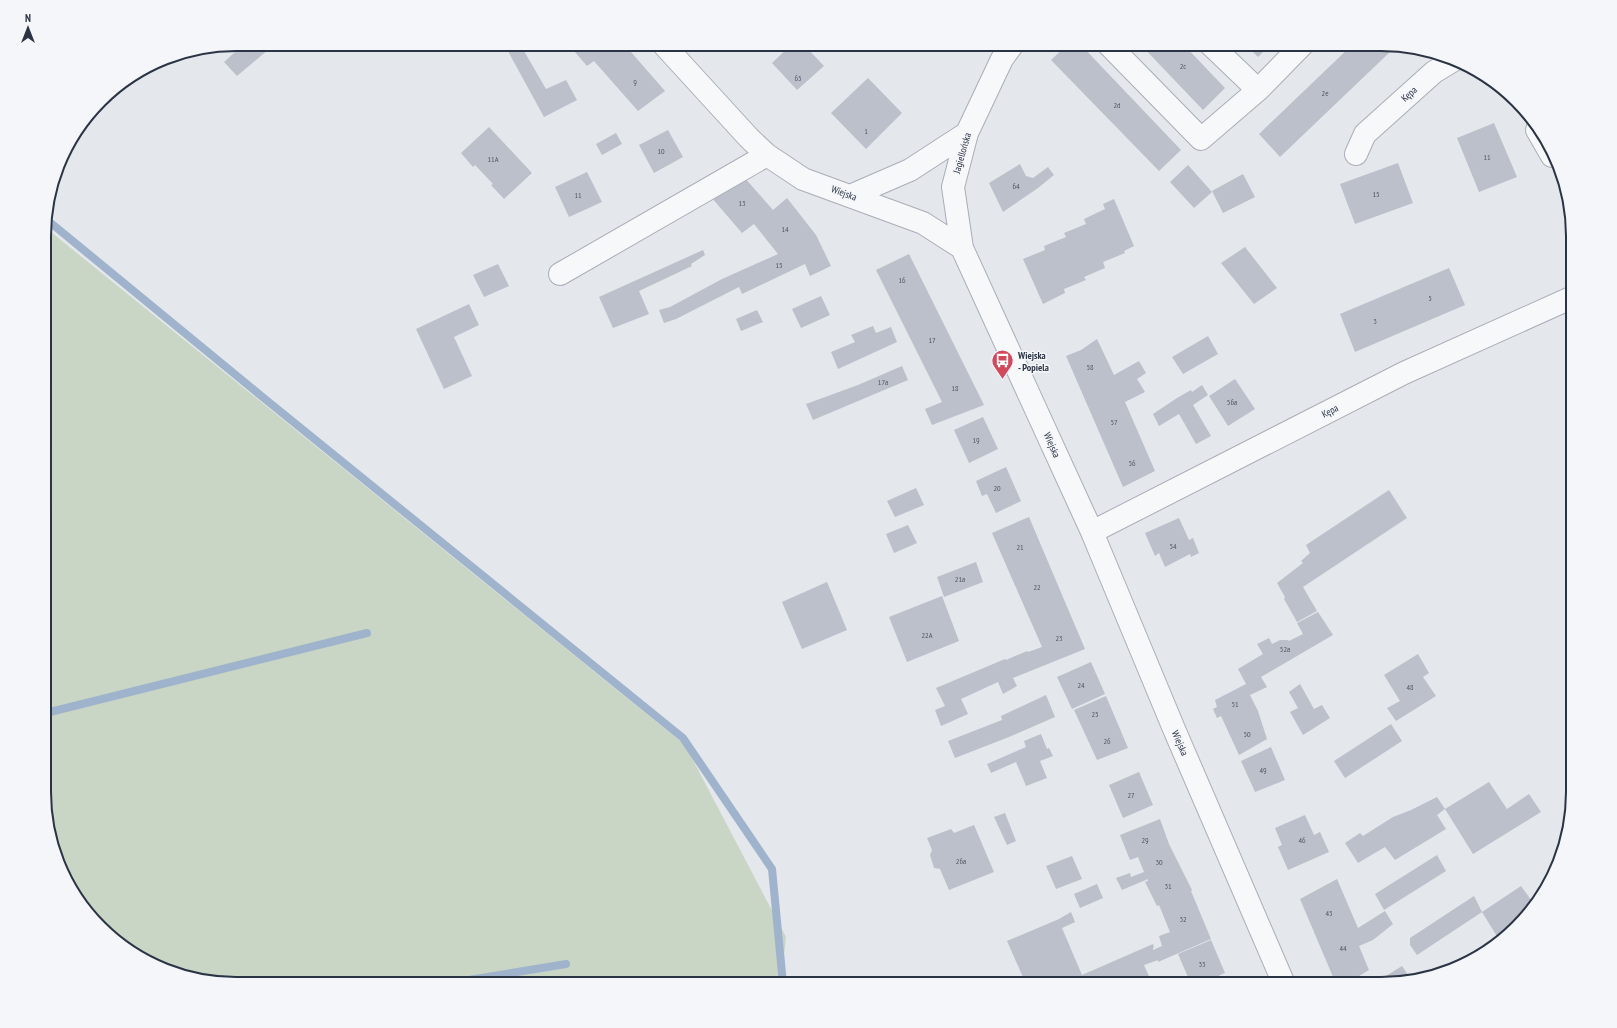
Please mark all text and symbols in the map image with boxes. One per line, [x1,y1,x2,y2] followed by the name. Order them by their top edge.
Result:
[8,8,48,48] north arrow
[25,11,31,25] text: N
[1180,61,1186,71] house number: 2c
[794,73,802,83] house number: 65
[633,77,637,87] house number: 9
[1398,83,1420,105] street label: Kępa
[1322,88,1328,98] house number: 2e
[1113,100,1121,110] house number: 2d
[864,126,868,136] house number: 1
[950,131,974,176] street label: Jagiellońska
[657,146,665,156] house number: 10
[1483,152,1491,162] house number: 11
[488,154,499,164] house number: 11A
[1012,181,1020,191] house number: 64
[829,182,859,204] street label: Wiejska
[1372,189,1380,199] house number: 15
[574,190,582,200] house number: 11
[738,198,746,208] house number: 13
[781,224,789,234] house number: 14
[775,260,783,270] house number: 15
[898,275,906,285] house number: 16
[1428,293,1432,303] house number: 5
[1373,316,1377,326] house number: 3
[928,335,936,345] house number: 17
[990,348,1016,381] bus stop icon: Wiejska - Popiela
[1017,349,1049,374] place label: Wiejska - Popiela
[1086,362,1094,372] house number: 58
[878,377,888,387] house number: 17a
[951,383,959,393] house number: 18
[1227,397,1237,407] house number: 56a
[1319,401,1341,421] street label: Kępa
[1110,417,1118,427] house number: 57
[1041,430,1063,460] street label: Wiejska
[972,435,980,445] house number: 19
[1128,458,1136,468] house number: 56
[993,483,1001,493] house number: 20
[1169,541,1177,551] house number: 54
[1016,542,1024,552] house number: 21
[955,574,965,584] house number: 21a
[1033,582,1041,592] house number: 22
[922,630,933,640] house number: 22A
[1055,633,1063,643] house number: 23
[1280,644,1290,654] house number: 52a
[1077,680,1085,690] house number: 24
[1406,682,1414,692] house number: 48
[1231,699,1239,709] house number: 51
[1091,709,1099,719] house number: 25
[1169,728,1191,758] street label: Wiejska
[1243,729,1251,739] house number: 50
[1103,736,1111,746] house number: 26
[1259,765,1267,775] house number: 49
[1127,790,1135,800] house number: 27
[1141,835,1149,845] house number: 29
[1298,835,1306,845] house number: 46
[956,856,966,866] house number: 26a
[1155,857,1163,867] house number: 30
[1164,881,1172,891] house number: 31
[1325,908,1333,918] house number: 45
[1179,914,1187,924] house number: 32
[1339,943,1347,953] house number: 44
[1198,959,1206,969] house number: 33

